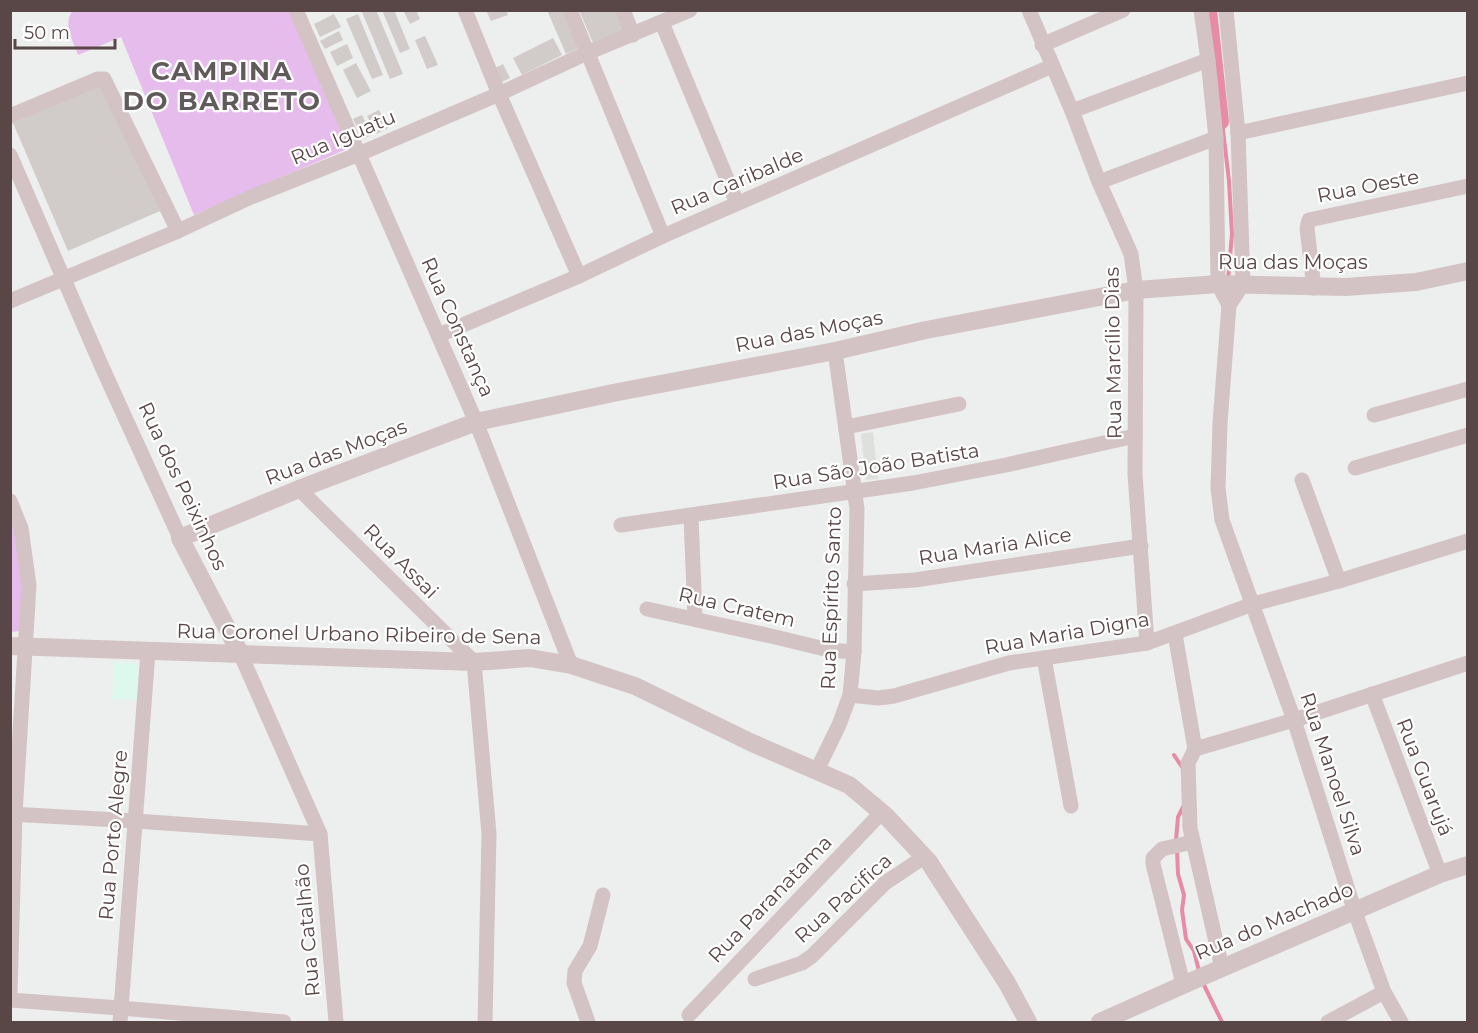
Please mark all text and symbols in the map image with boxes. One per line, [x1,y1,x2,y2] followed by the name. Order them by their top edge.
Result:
[15,12,116,50] scale bar
[24,22,70,44] text: 50 m
[122,55,322,117] district label: CAMPINA DO BARRETO
[287,104,399,170] street label: Rua Iguatu
[667,142,807,220] street label: Rua Garibalde
[1315,164,1421,208] street label: Rua Oeste
[1218,250,1368,274] street label: Rua das Moças
[416,253,500,401] street label: Rua Constança
[1099,267,1126,439] street label: Rua Marcílio Dias
[733,305,885,357] street label: Rua das Moças
[133,398,233,574] street label: Rua dos Peixinhos
[262,414,410,490] street label: Rua das Moças
[771,438,981,494] street label: Rua São João Batista
[816,506,846,690] street label: Rua Espírito Santo
[359,519,443,603] street label: Rua Assai
[917,522,1073,570] street label: Rua Maria Alice
[676,582,798,632] street label: Rua Cratem
[983,607,1151,659] street label: Rua Maria Digna
[176,619,542,649] street label: Rua Coronel Urbano Ribeiro de Sena
[1295,689,1371,859] street label: Rua Manoel Silva
[1392,715,1458,839] street label: Rua Guarujá
[94,749,132,921] street label: Rua Porto Alegre
[703,830,837,968] street label: Rua Paranatama
[790,848,896,948] street label: Rua Pacifica
[289,862,325,998] street label: Rua Catalhão
[1191,877,1357,965] street label: Rua do Machado

